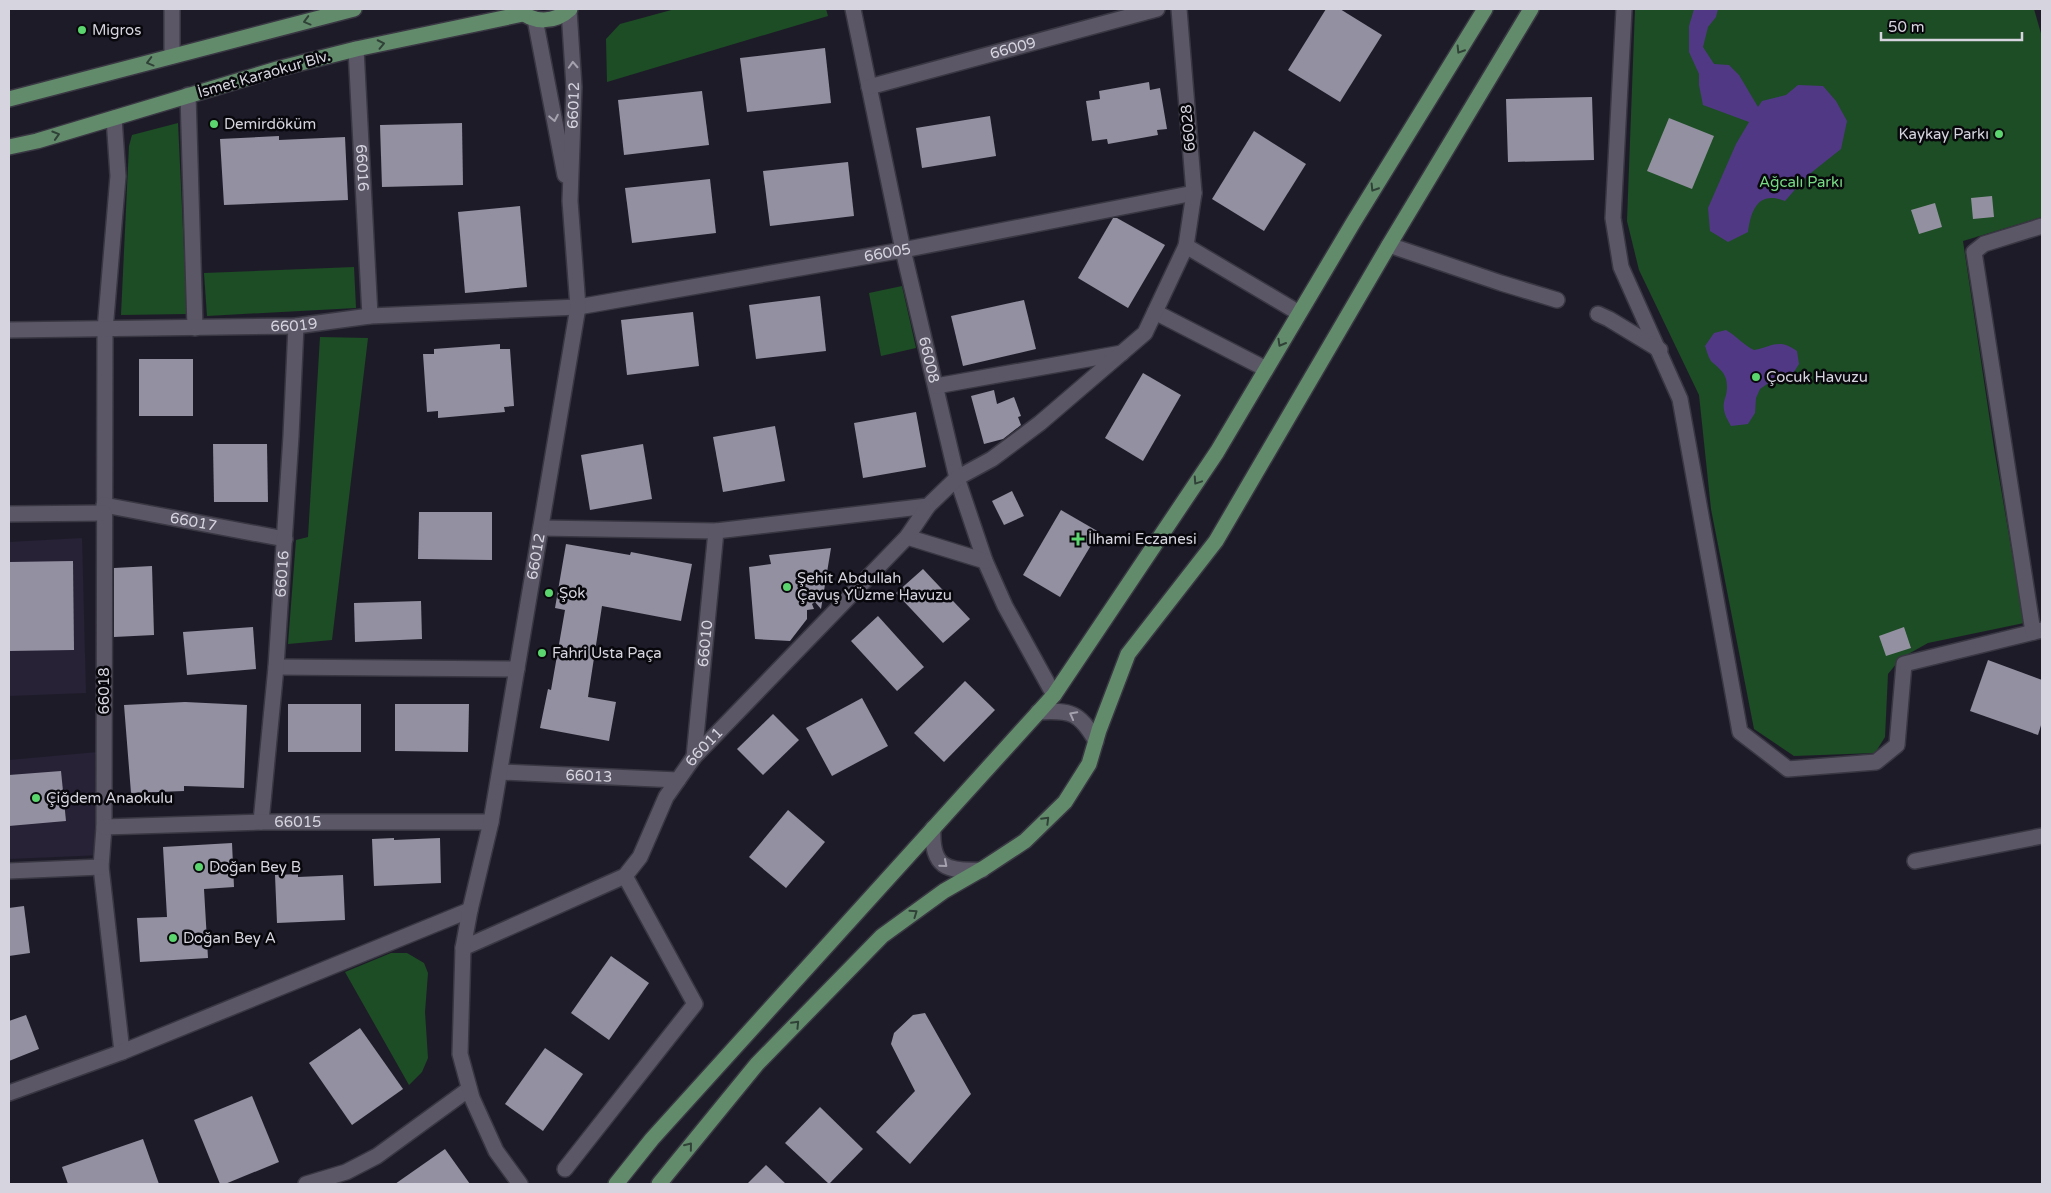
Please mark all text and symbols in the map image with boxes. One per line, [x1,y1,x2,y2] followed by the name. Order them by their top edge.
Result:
[1881,10,2022,42] scale bar
[303,15,312,26] one-way arrow
[1888,18,1925,36] text: 50 m
[92,21,141,39] place label: Migros
[76,24,88,36] marker: Migros
[988,33,1038,63] street label: 66009
[376,39,385,50] one-way arrow
[1456,45,1466,54] one-way arrow
[196,46,332,102] street label: İsmet Karaokur Blv.
[147,57,155,67] one-way arrow
[567,61,578,69] one-way arrow
[564,81,583,129] street label: 66012
[1177,104,1199,152] street label: 66028
[548,114,559,123] one-way arrow
[224,115,316,133] place label: Demirdöküm
[208,118,220,130] marker: Demirdöküm
[1899,125,1989,143] place label: Kaykay Parkı
[1993,128,2005,140] marker: Kaykay Parkı
[51,131,60,141] one-way arrow
[352,144,372,192] street label: 66016
[1759,173,1843,191] park label: Ağcalı Parkı
[1370,183,1380,192] one-way arrow
[863,240,912,266] street label: 66005
[270,314,319,335] street label: 66019
[915,335,943,385] street label: 66008
[1278,337,1288,346] one-way arrow
[1766,368,1868,386] place label: Çocuk Havuzu
[1750,371,1762,383] marker: Çocuk Havuzu
[1194,476,1203,485] one-way arrow
[169,509,218,535] street label: 66017
[1088,530,1197,548] place label: İlhami Eczanesi
[523,532,549,581] street label: 66012
[1072,533,1084,545] marker: İlhami Eczanesi
[272,550,293,598] street label: 66016
[797,569,952,604] place label: Şehit Abdullah Çavuş YÜzme Havuzu
[781,581,793,593] marker: Şehit Abdullah Çavuş YÜzme Havuzu
[559,584,586,602] place label: Şok
[543,587,555,599] marker: Şok
[694,619,716,668] street label: 66010
[552,644,662,662] place label: Fahri Usta Paça
[536,647,548,659] marker: Fahri Usta Paça
[95,667,113,715] street label: 66018
[1069,711,1078,721] one-way arrow
[681,724,727,770] street label: 66011
[565,766,613,786] street label: 66013
[46,789,173,807] place label: Çiğdem Anaokulu
[30,792,42,804] marker: Çiğdem Anaokulu
[274,813,321,831] street label: 66015
[1041,817,1050,826] one-way arrow
[209,858,301,876] place label: Doğan Bey B
[939,858,948,867] one-way arrow
[193,861,205,873] marker: Doğan Bey B
[908,910,918,919] one-way arrow
[183,929,276,947] place label: Doğan Bey A
[167,932,179,944] marker: Doğan Bey A
[790,1020,799,1029] one-way arrow
[684,1143,692,1152] one-way arrow

